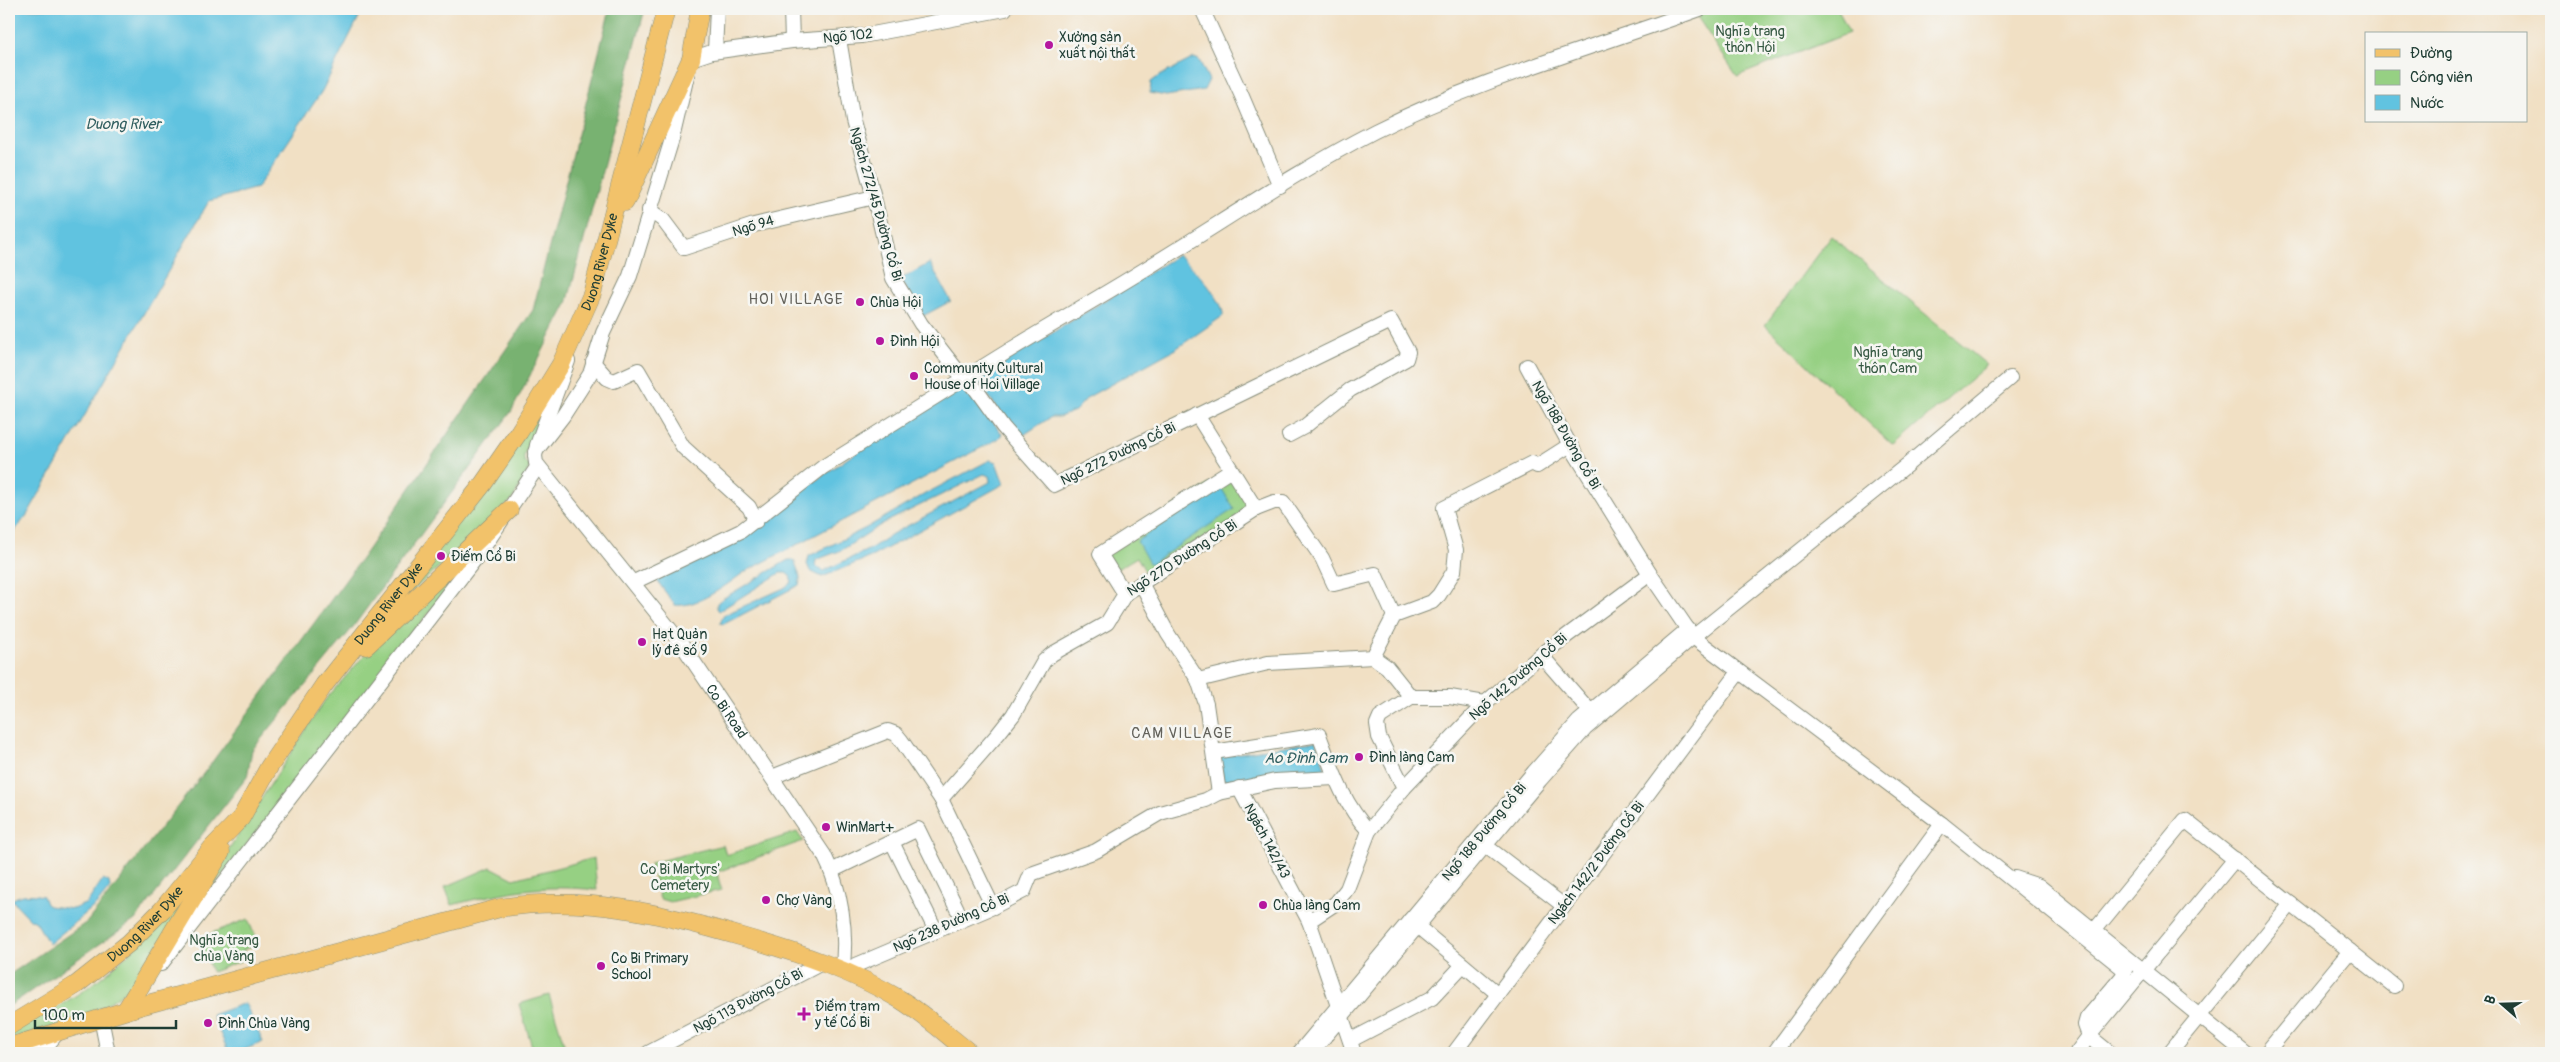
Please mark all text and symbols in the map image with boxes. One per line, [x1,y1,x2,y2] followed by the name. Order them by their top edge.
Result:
[1715,23,1785,56] park label: Nghĩa trang thôn Hội
[822,25,874,47] street label: Ngõ 102
[1059,29,1136,62] place label: Xưởng sản xuất nội thất
[2365,32,2528,122] legend
[1043,39,1055,51] marker: Xưởng sản xuất nội thất
[2410,44,2452,63] text: Đường
[2410,68,2473,87] text: Công viên
[2410,94,2444,113] text: Nước
[85,115,162,134] water label: Duong River
[846,125,907,283] street label: Ngách 272/45 Đường Cổ Bi
[577,211,621,313] street label: Duong River Dyke
[730,212,776,240] street label: Ngõ 94
[748,290,844,309] district label: HOI VILLAGE
[870,294,922,311] place label: Chùa Hội
[854,296,866,308] marker: Chùa Hội
[890,333,940,350] place label: Đình Hội
[874,335,886,347] marker: Đình Hội
[1853,344,1923,377] park label: Nghĩa trang thôn Cam
[924,360,1043,393] place label: Community Cultural House of Hoi Village
[908,370,920,382] marker: Community Cultural House of Hoi Village
[1528,377,1605,493] street label: Ngõ 188 Đường Cổ Bi
[1057,418,1179,489] street label: Ngõ 272 Đường Cổ Bi
[1123,515,1240,600] street label: Ngõ 270 Đường Cổ Bi
[451,547,516,565] place label: Điếm Cổ Bi
[435,550,447,562] marker: Điếm Cổ Bi
[351,559,426,648] street label: Duong River Dyke
[652,626,707,659] place label: Hạt Quản lý đê số 9
[1465,629,1571,724] street label: Ngõ 142 Đường Cổ Bi
[636,636,648,648] marker: Hạt Quản lý đê số 9
[703,681,751,741] street label: Co Bi Road
[1131,724,1233,743] district label: CAM VILLAGE
[1265,749,1349,768] water label: Ao Đình Cam
[1369,749,1454,766] place label: Đình làng Cam
[1353,751,1365,763] marker: Đình làng Cam
[1437,779,1530,884] street label: Ngõ 188 Đường Cổ Bi
[1543,797,1648,928] street label: Ngách 142/2 Đường Cổ Bi
[1240,801,1294,881] street label: Ngách 142/43
[836,819,894,836] place label: WinMart+
[820,821,832,833] marker: WinMart+
[640,861,720,894] park label: Co Bi Martyrs' Cemetery
[104,882,187,966] street label: Duong River Dyke
[890,889,1012,956] street label: Ngõ 238 Đường Cổ Bi
[776,892,832,909] place label: Chợ Vàng
[760,894,772,906] marker: Chợ Vàng
[1273,897,1360,914] place label: Chùa làng Cam
[1257,899,1269,911] marker: Chùa làng Cam
[189,932,259,965] park label: Nghĩa trang chùa Vàng
[611,950,688,983] place label: Co Bi Primary School
[595,960,607,972] marker: Co Bi Primary School
[690,964,806,1037] street label: Ngõ 113 Đường Cổ Bi
[2478,980,2528,1030] north arrow
[2481,993,2500,1006] text: B
[35,997,176,1029] scale bar
[814,998,880,1031] place label: Điểm trạm y tế Cổ Bi
[42,1006,85,1025] text: 100 m
[797,1007,811,1021] marker: Điểm trạm y tế Cổ Bi
[218,1015,310,1032] place label: Đình Chùa Vàng
[202,1017,214,1029] marker: Đình Chùa Vàng

